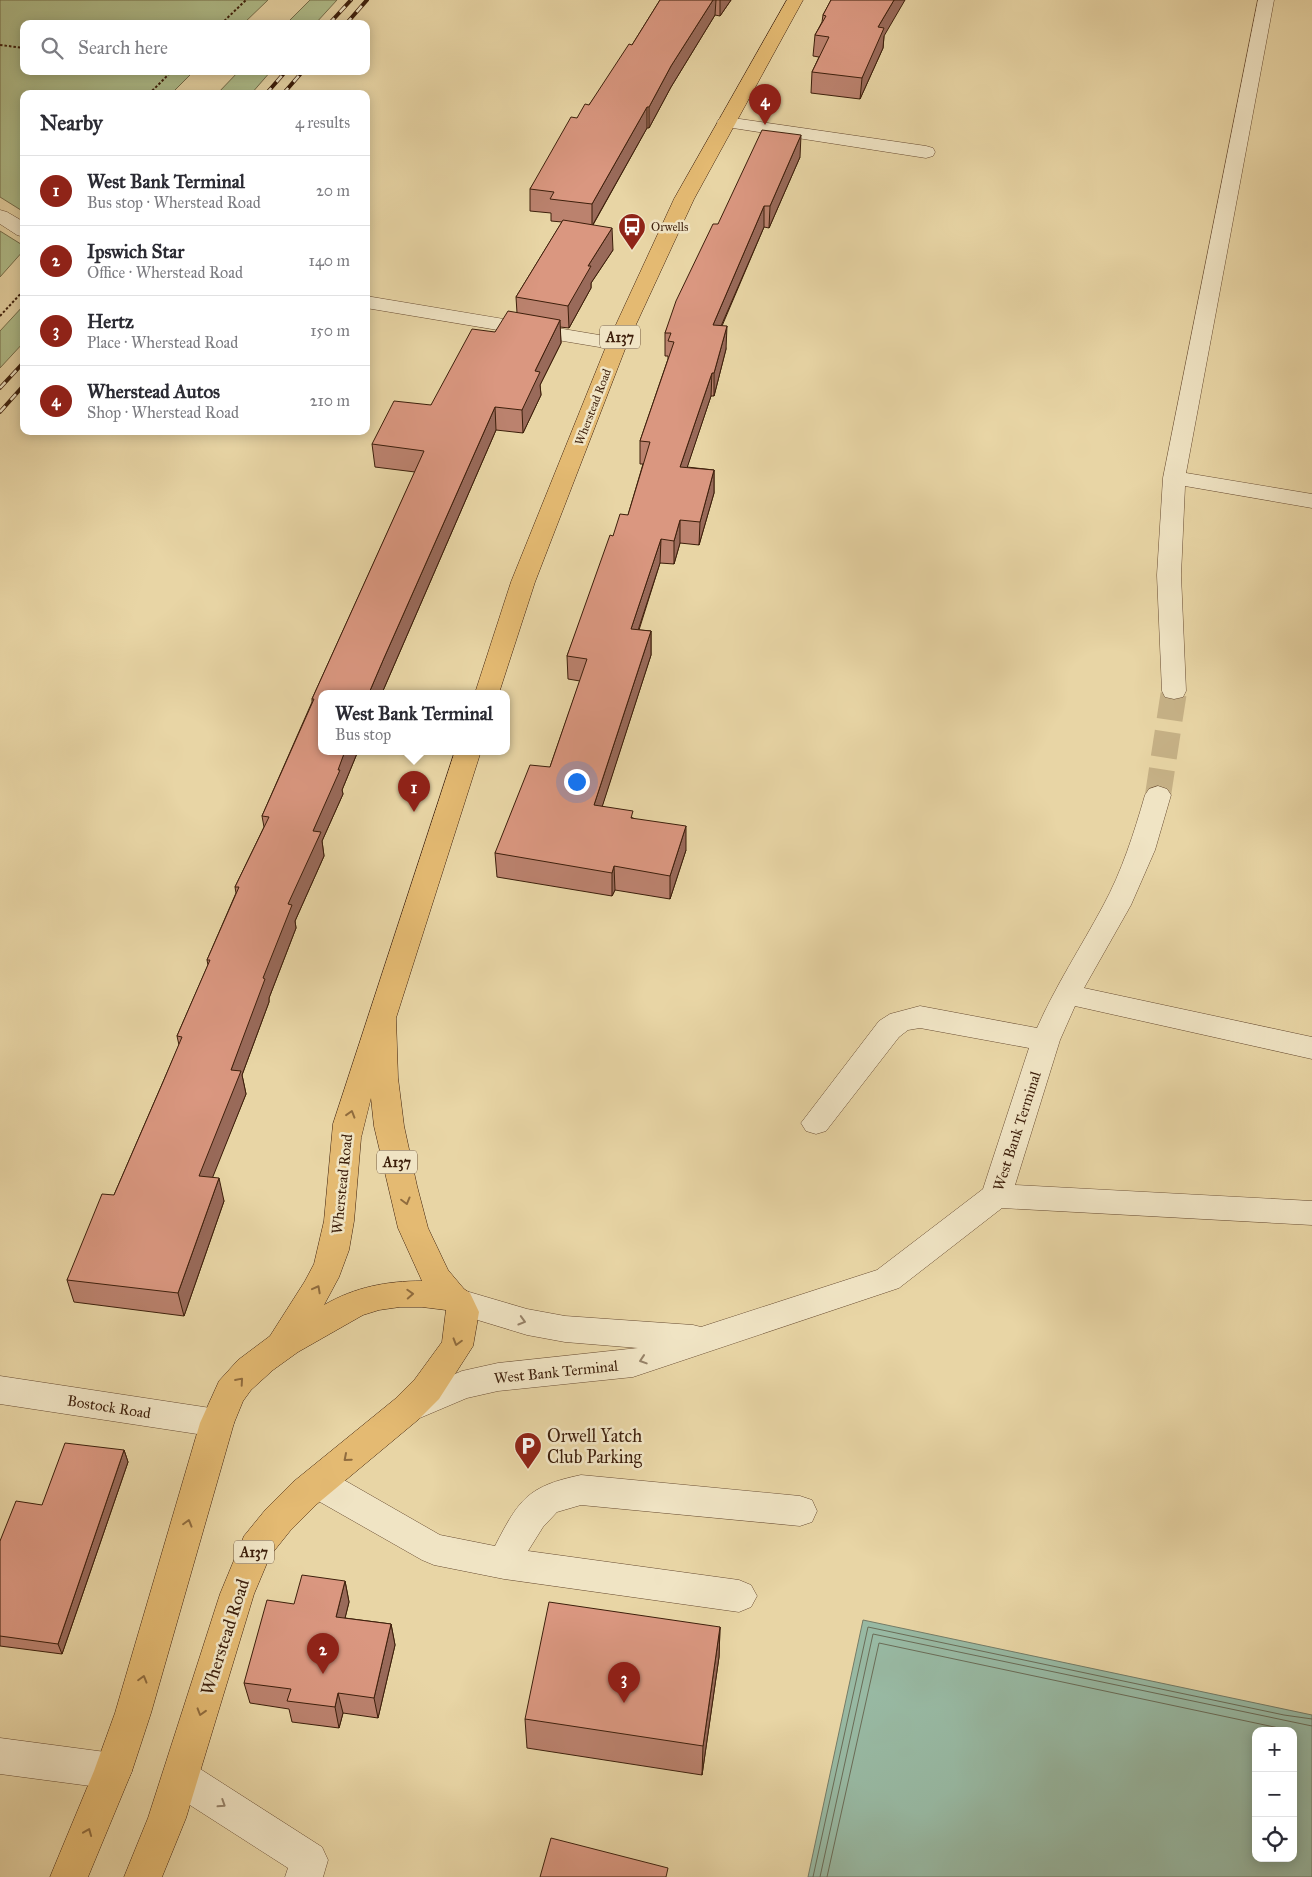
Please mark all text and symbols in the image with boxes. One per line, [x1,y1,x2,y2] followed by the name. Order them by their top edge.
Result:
[20,20,370,75] search box
[38,34,66,62] icon: search
[78,36,168,59] text: Search here
[749,84,781,125] pin: 4
[40,110,103,136] text: Nearby
[295,113,350,132] text: 4 results
[87,170,245,193] text: West Bank Terminal
[53,181,59,200] text: 1
[316,181,350,200] text: 20 m
[87,193,261,212] text: Bus stop · Wherstead Road
[617,212,647,251] bus stop icon: Orwells
[651,220,688,234] place label: Orwells
[87,240,184,263] text: Ipswich Star
[52,251,60,270] text: 2
[309,251,350,270] text: 140 m
[87,263,243,282] text: Office · Wherstead Road
[87,310,134,333] text: Hertz
[53,321,59,340] text: 3
[310,321,350,340] text: 150 m
[600,326,640,348] road number: A137
[87,333,238,352] text: Place · Wherstead Road
[572,367,614,447] street label: Wherstead Road
[87,380,220,403] text: Wherstead Autos
[52,391,60,410] text: 4
[310,391,350,410] text: 210 m
[87,403,239,422] text: Shop · Wherstead Road
[318,690,510,755] popup
[335,702,493,725] text: West Bank Terminal
[335,725,391,744] text: Bus stop
[564,769,590,795] your location
[398,771,430,812] pin: 1
[989,1068,1045,1193] street label: West Bank Terminal
[346,1110,356,1119] one-way arrow
[328,1133,356,1235] street label: Wherstead Road
[377,1150,417,1174] road number: A137
[400,1196,411,1205] one-way arrow
[311,1285,321,1294] one-way arrow
[406,1289,414,1300] one-way arrow
[517,1315,526,1325] one-way arrow
[453,1337,463,1345] one-way arrow
[639,1354,648,1364] one-way arrow
[493,1356,620,1387] street label: West Bank Terminal
[235,1377,244,1386] one-way arrow
[66,1391,153,1423] street label: Bostock Road
[547,1425,642,1469] place label: Orwell Yatch Club Parking
[513,1431,543,1470] parking icon: Orwell Yatch Club Parking
[344,1452,353,1460] one-way arrow
[182,1519,192,1528] one-way arrow
[234,1540,274,1564] road number: A137
[196,1576,254,1698] street label: Wherstead Road
[307,1633,339,1674] pin: 2
[608,1662,640,1703] pin: 3
[137,1675,148,1684] one-way arrow
[196,1708,206,1716] one-way arrow
[1252,1727,1297,1862] map controls
[1252,1727,1297,1772] button: +
[1252,1772,1297,1817] button: −
[216,1798,225,1808] one-way arrow
[1252,1817,1297,1862] button: locate
[82,1828,92,1837] one-way arrow

